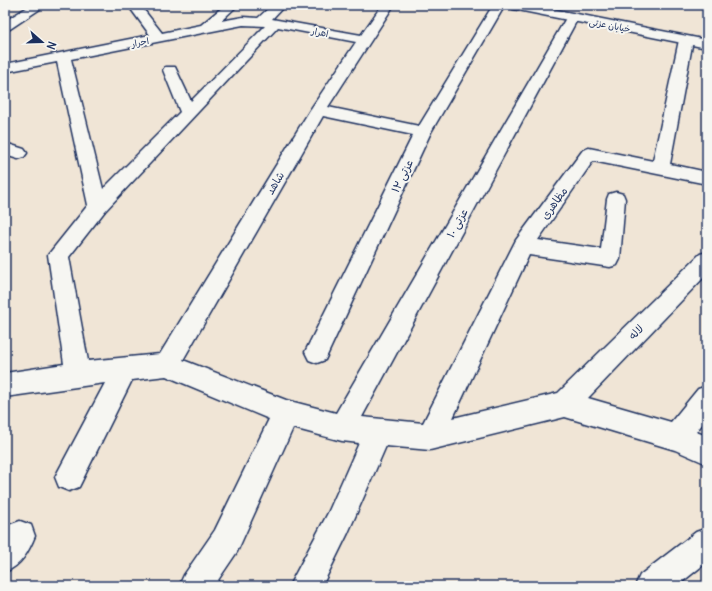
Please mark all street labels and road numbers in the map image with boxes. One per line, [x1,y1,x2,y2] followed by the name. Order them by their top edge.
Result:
[588,16,632,35] street label: خیابان عزتی
[309,25,329,40] street label: اهرار
[129,35,150,50] street label: احرار
[388,157,417,195] street label: عزتی ۱۲
[263,169,287,197] street label: شاهد
[538,184,570,222] street label: مظاهری
[443,206,472,241] street label: عزتی ۱۰
[626,322,646,342] street label: لاله

